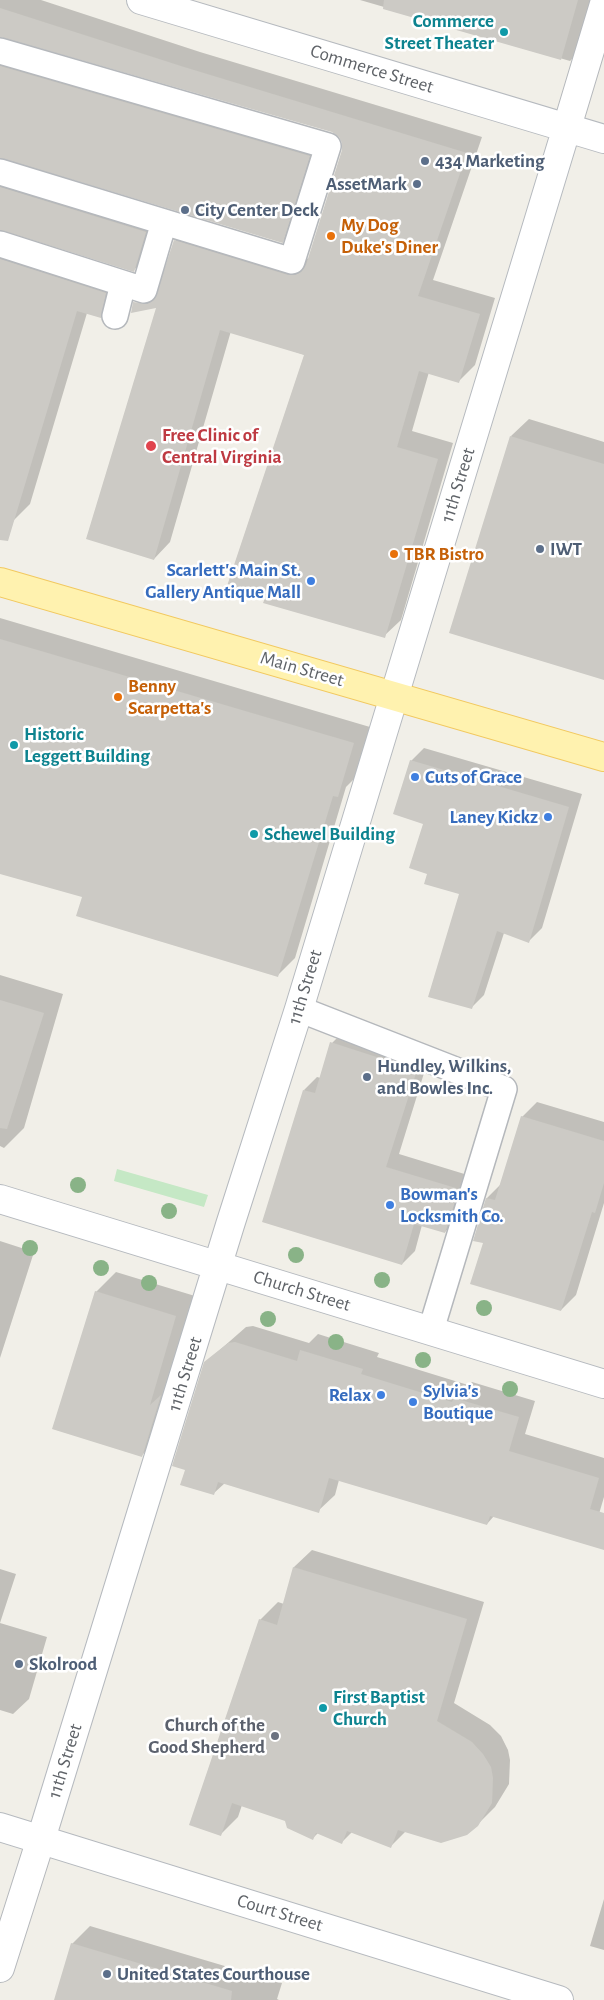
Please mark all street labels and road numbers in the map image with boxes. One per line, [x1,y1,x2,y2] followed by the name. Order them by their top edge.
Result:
[308,39,436,99] street label: Commerce Street
[436,445,480,525] street label: 11th Street
[258,646,346,692] street label: Main Street
[283,947,327,1027] street label: 11th Street
[251,1265,353,1317] street label: Church Street
[163,1334,207,1414] street label: 11th Street
[43,1721,87,1801] street label: 11th Street
[234,1889,326,1937] street label: Court Street

